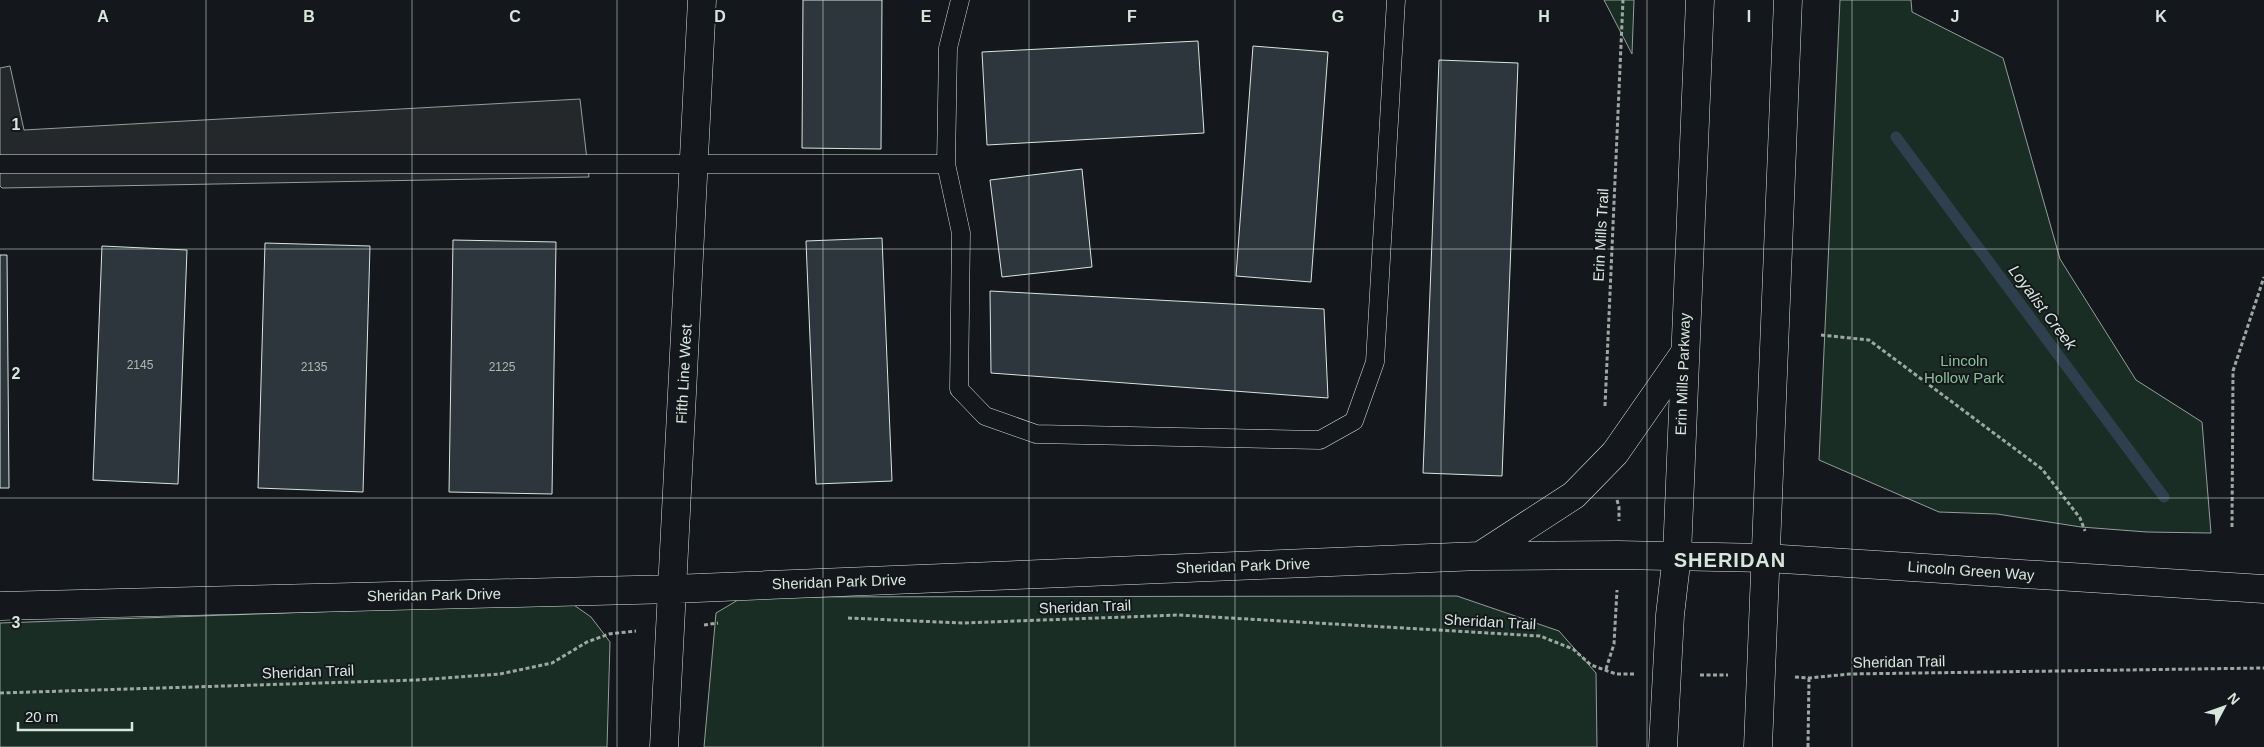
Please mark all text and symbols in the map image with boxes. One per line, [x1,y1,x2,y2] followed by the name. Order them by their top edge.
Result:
[97,8,109,25] text: A
[303,8,315,25] text: B
[509,8,521,25] text: C
[714,8,726,25] text: D
[921,8,932,25] text: E
[1127,8,1137,25] text: F
[1332,8,1344,25] text: G
[1538,8,1550,25] text: H
[1747,8,1751,25] text: I
[1951,8,1959,25] text: J
[2155,8,2167,25] text: K
[12,116,21,133] text: 1
[1590,188,1611,282] street label: Erin Mills Trail
[2005,262,2080,354] water label: Loyalist Creek
[1672,312,1693,436] street label: Erin Mills Parkway
[672,323,695,424] street label: Fifth Line West
[1924,352,2005,386] park label: Lincoln Hollow Park
[127,358,154,372] house number: 2145
[301,360,328,374] house number: 2135
[489,360,516,374] house number: 2125
[12,365,21,382] text: 2
[1674,549,1786,571] district label: SHERIDAN
[1176,555,1310,576] street label: Sheridan Park Drive
[1907,558,2035,583] street label: Lincoln Green Way
[772,571,906,592] street label: Sheridan Park Drive
[367,585,501,604] street label: Sheridan Park Drive
[1038,596,1132,617] street label: Sheridan Trail
[1443,611,1537,632] street label: Sheridan Trail
[12,614,21,631] text: 3
[1853,652,1945,671] street label: Sheridan Trail
[261,661,355,682] street label: Sheridan Trail
[2199,682,2249,732] north arrow
[2224,689,2243,708] text: N
[18,700,131,732] scale bar
[25,708,58,725] text: 20 m

